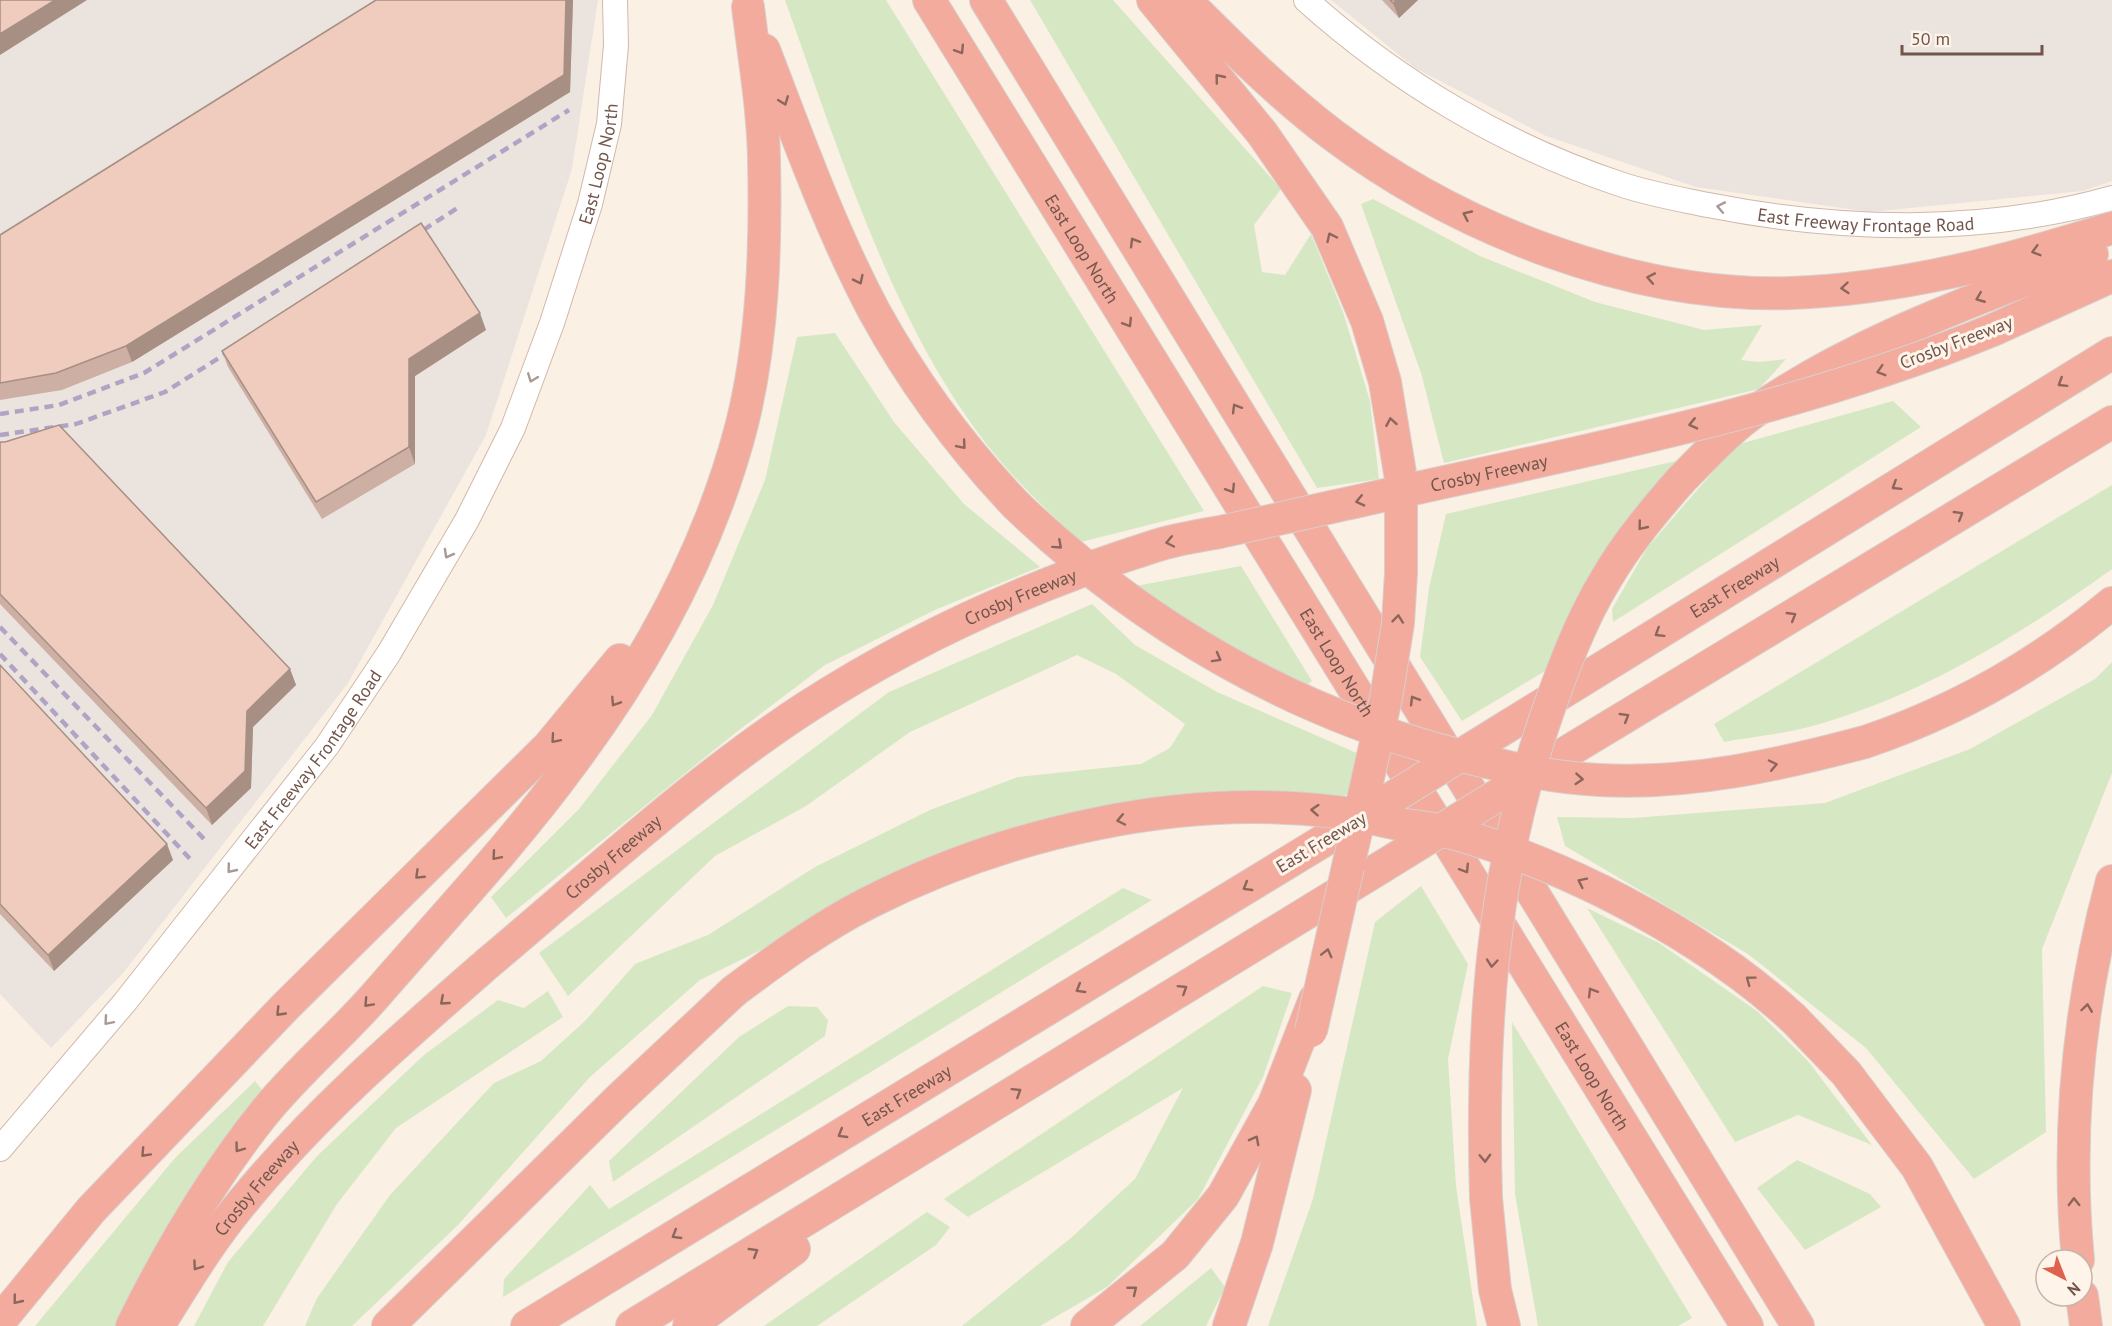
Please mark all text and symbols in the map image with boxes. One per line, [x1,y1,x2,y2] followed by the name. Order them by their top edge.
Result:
[1902,18,2042,56] scale bar
[1911,27,1950,50] text: 50 m
[952,44,964,54] one-way arrow
[1216,74,1227,85] one-way arrow
[777,94,789,105] one-way arrow
[573,102,622,227] street label: East Loop North
[1040,190,1125,307] street label: East Loop North
[1716,201,1726,214] one-way arrow
[1756,202,1975,237] street label: East Freeway Frontage Road
[1463,211,1474,223] one-way arrow
[1327,232,1339,243] one-way arrow
[1130,238,1142,248] one-way arrow
[2031,244,2042,256] one-way arrow
[1646,272,1656,285] one-way arrow
[852,274,864,285] one-way arrow
[1840,281,1849,294] one-way arrow
[1975,291,1986,303] one-way arrow
[1896,310,2016,374] street label: Crosby Freeway
[1121,317,1133,327] one-way arrow
[1876,364,1887,376] one-way arrow
[527,372,539,383] one-way arrow
[2058,376,2068,388] one-way arrow
[1231,404,1243,414] one-way arrow
[1386,417,1398,426] one-way arrow
[1689,417,1699,430] one-way arrow
[955,438,966,449] one-way arrow
[1428,448,1550,496] street label: Crosby Freeway
[1892,479,1903,490] one-way arrow
[1223,483,1235,493] one-way arrow
[1355,493,1365,506] one-way arrow
[1953,511,1963,523] one-way arrow
[1639,519,1650,530] one-way arrow
[1165,535,1175,548] one-way arrow
[1052,538,1062,549] one-way arrow
[444,547,455,558] one-way arrow
[1685,550,1784,623] street label: East Freeway
[961,562,1080,630] street label: Crosby Freeway
[1295,603,1380,721] street label: East Loop North
[1786,612,1796,624] one-way arrow
[1391,614,1404,623] one-way arrow
[1655,625,1665,637] one-way arrow
[1211,650,1222,662] one-way arrow
[239,665,386,853] street label: East Freeway Frontage Road
[611,695,622,706] one-way arrow
[1410,696,1422,706] one-way arrow
[1619,713,1629,725] one-way arrow
[551,732,562,743] one-way arrow
[1768,759,1778,772] one-way arrow
[1575,772,1584,785] one-way arrow
[1310,804,1319,817] one-way arrow
[1272,806,1371,878] street label: East Freeway
[560,809,666,904] street label: Crosby Freeway
[1116,813,1126,826] one-way arrow
[492,849,503,860] one-way arrow
[227,862,238,873] one-way arrow
[1458,863,1470,873] one-way arrow
[415,868,425,879] one-way arrow
[1578,878,1589,889] one-way arrow
[1243,880,1253,892] one-way arrow
[1320,948,1333,958] one-way arrow
[1486,959,1499,968] one-way arrow
[1746,977,1757,988] one-way arrow
[1076,981,1087,992] one-way arrow
[1177,985,1187,997] one-way arrow
[1588,988,1600,998] one-way arrow
[440,994,451,1005] one-way arrow
[364,996,375,1007] one-way arrow
[2081,1003,2093,1012] one-way arrow
[276,1006,287,1016] one-way arrow
[104,1014,115,1025] one-way arrow
[1550,1017,1635,1134] street label: East Loop North
[857,1059,956,1131] street label: East Freeway
[1011,1087,1021,1099] one-way arrow
[838,1127,848,1139] one-way arrow
[209,1134,304,1240] street label: Crosby Freeway
[1248,1136,1259,1146] one-way arrow
[235,1142,246,1153] one-way arrow
[141,1146,152,1156] one-way arrow
[1479,1153,1491,1162] one-way arrow
[2068,1197,2080,1206] one-way arrow
[672,1228,682,1240] one-way arrow
[748,1248,758,1259] one-way arrow
[2034,1248,2094,1308] north arrow
[193,1259,204,1270] one-way arrow
[2063,1278,2085,1300] text: N
[1127,1287,1138,1298] one-way arrow
[14,1293,25,1304] one-way arrow

